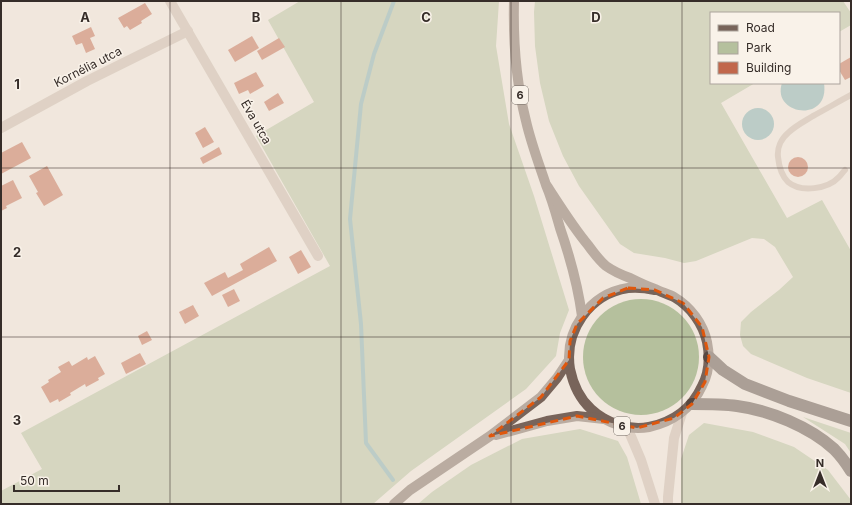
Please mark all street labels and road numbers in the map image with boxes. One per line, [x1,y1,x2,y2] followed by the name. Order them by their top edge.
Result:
[51,43,124,90] street label: Kornélia utca
[512,86,528,104] road number: 6
[238,97,275,147] street label: Éva utca
[614,417,630,435] road number: 6

